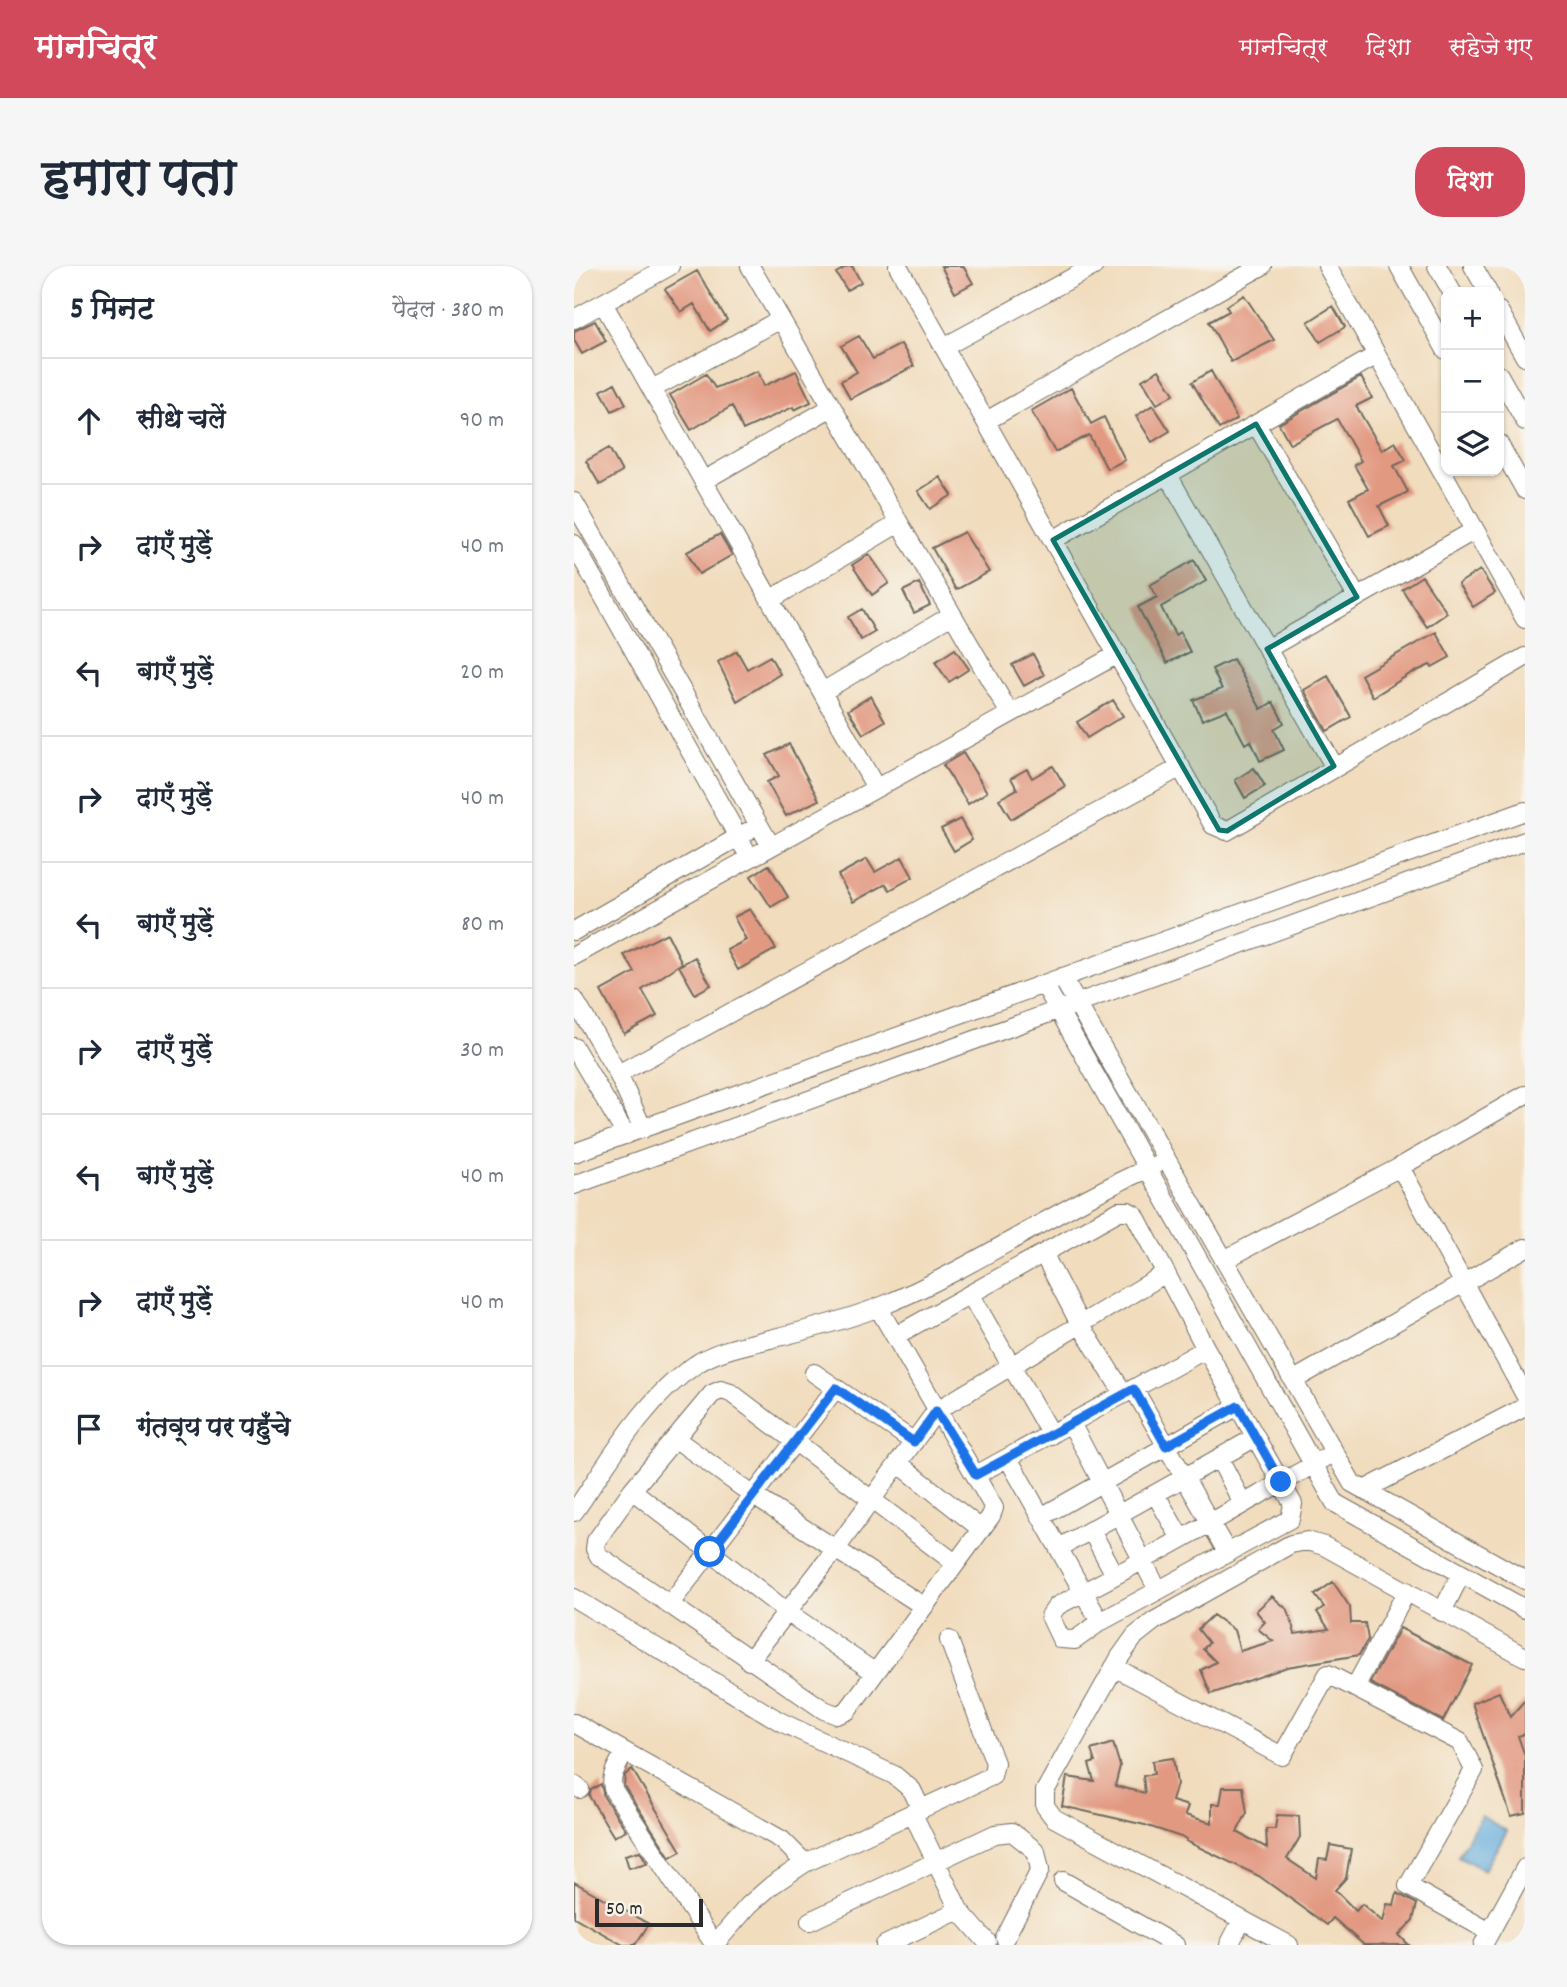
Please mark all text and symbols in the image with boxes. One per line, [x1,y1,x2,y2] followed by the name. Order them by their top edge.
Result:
[35,26,157,73] text: मानचित्र
[1239,32,1327,66] text: मानचित्र
[1365,32,1411,66] text: दिशा
[1449,32,1532,66] text: सहेजे गए
[42,147,236,217] text: हमारा पता
[1415,147,1525,217] button: दिशा
[1441,287,1504,476] map controls
[1441,287,1504,350] button: +
[70,290,154,333] text: 5 मिनट
[392,295,504,328] text: पैदल · 380 m
[1441,350,1504,413] button: −
[70,402,108,440] icon: ahead
[137,403,226,440] text: सीधे चलें
[460,405,504,438] text: 90 m
[1441,413,1504,476] button: layers
[70,528,108,566] icon: right
[137,529,212,566] text: दाएँ मुड़ें
[461,531,504,564] text: 40 m
[70,654,108,692] icon: left
[137,655,214,692] text: बाएँ मुड़ें
[460,657,504,690] text: 20 m
[70,780,108,818] icon: right
[137,781,212,818] text: दाएँ मुड़ें
[461,783,504,816] text: 40 m
[70,906,108,944] icon: left
[137,907,214,944] text: बाएँ मुड़ें
[461,909,504,942] text: 80 m
[70,1032,108,1070] icon: right
[137,1033,212,1070] text: दाएँ मुड़ें
[460,1035,504,1068] text: 30 m
[70,1158,108,1196] icon: left
[137,1159,214,1196] text: बाएँ मुड़ें
[461,1161,504,1194] text: 40 m
[70,1284,108,1322] icon: right
[137,1285,212,1322] text: दाएँ मुड़ें
[461,1287,504,1320] text: 40 m
[70,1410,108,1448] icon: arrive
[137,1411,291,1448] text: गंतव्य पर पहुँचे
[1265,1466,1296,1497] route end
[694,1536,725,1567] route start
[595,1896,704,1928] scale bar
[606,1897,643,1924] text: 50 m

